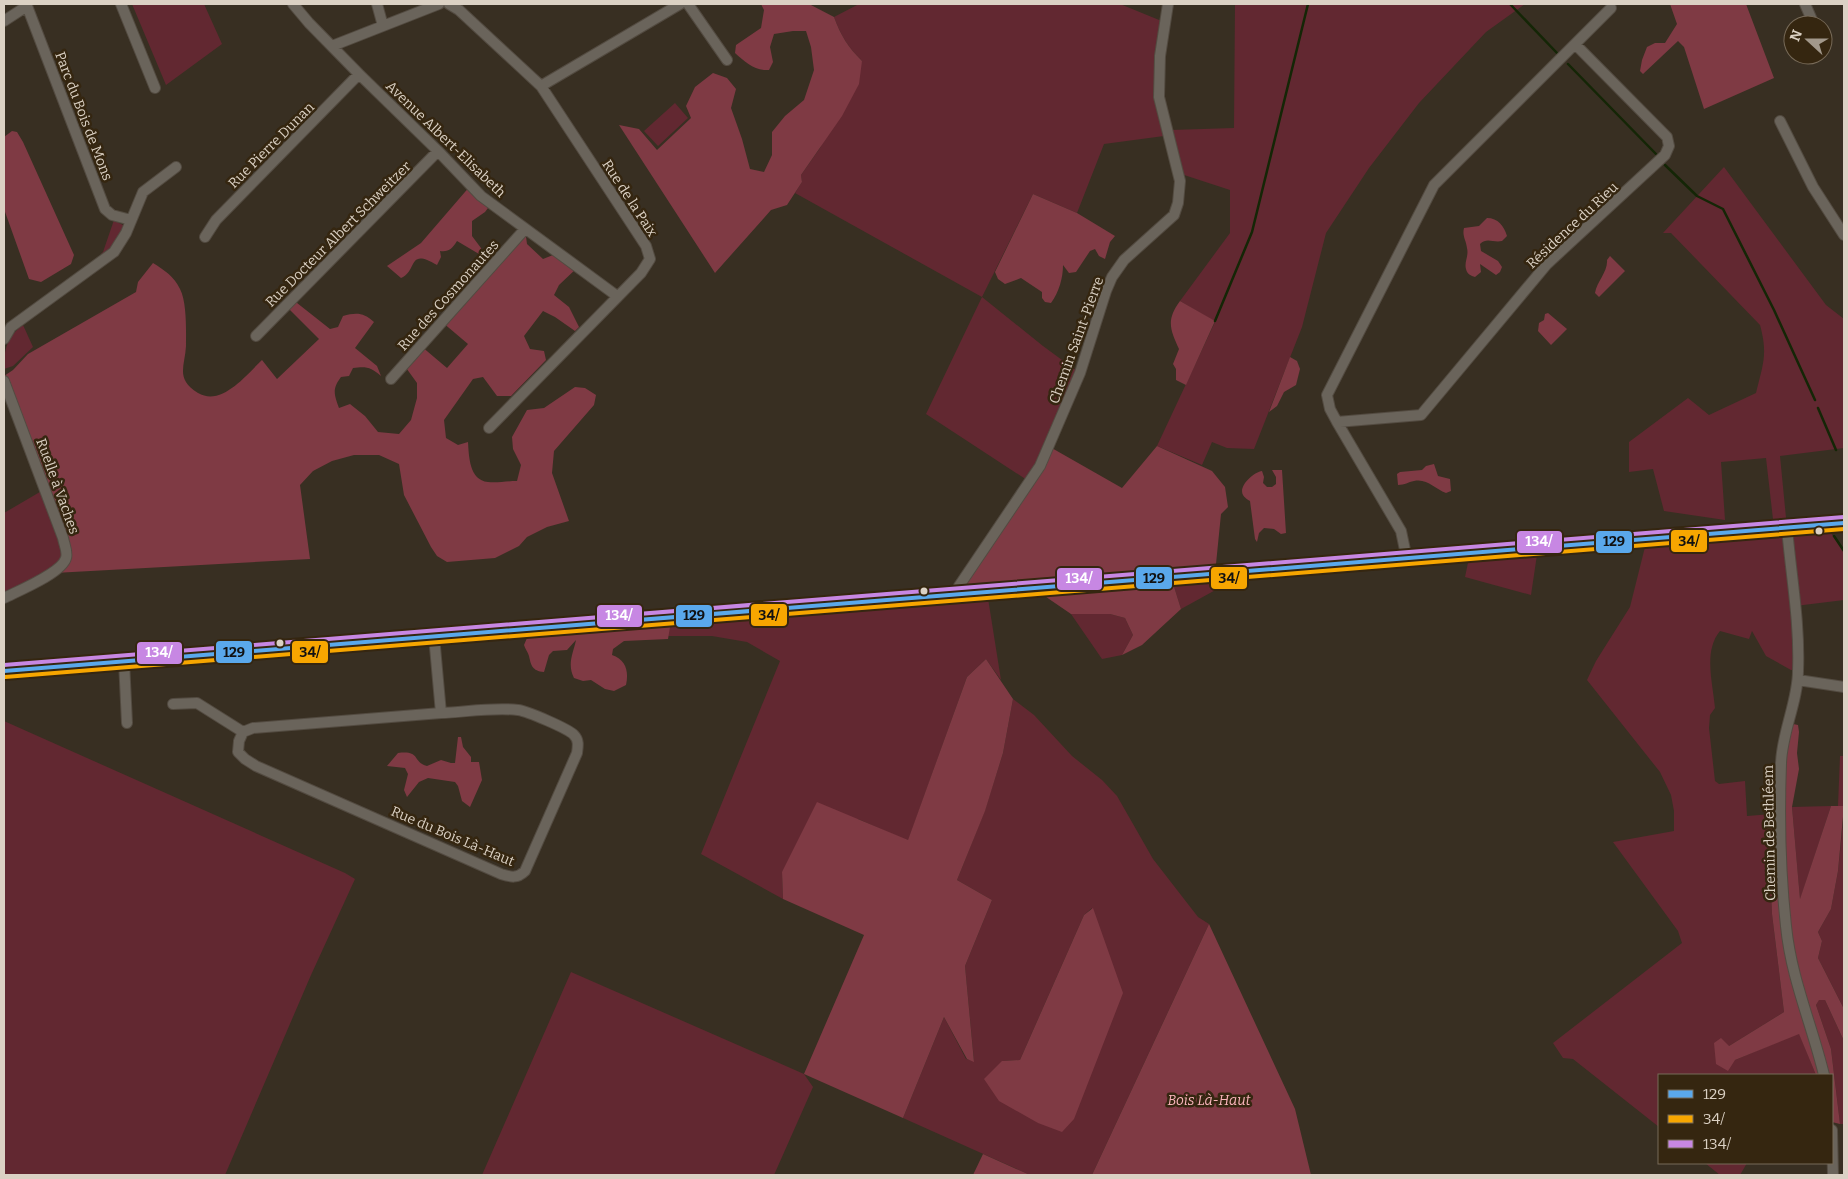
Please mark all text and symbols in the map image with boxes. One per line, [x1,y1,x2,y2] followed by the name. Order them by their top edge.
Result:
[1783,15,1833,65] north arrow
[1786,27,1806,44] text: N
[51,49,116,183] street label: Parc du Bois de Mons
[382,78,509,201] street label: Avenue Albert-Elisabeth
[225,99,318,192] street label: Rue Pierre Dunan
[598,157,661,240] street label: Rue de la Paix
[262,158,415,311] street label: Rue Docteur Albert Schweitzer
[1523,178,1622,272] street label: Résidence du Rieu
[394,237,502,354] street label: Rue des Cosmonautes
[1046,274,1107,406] street label: Chemin Saint-Pierre
[32,436,83,536] street label: Ruelle à Vaches
[1814,526,1824,536] unlabelled marker
[1670,529,1708,553] line badge: 34/
[1516,530,1563,554] line badge: 134/
[1595,530,1633,554] line badge: 129
[1525,533,1553,550] text: 134/
[1603,533,1625,550] text: 129
[1678,533,1700,550] text: 34/
[1135,566,1173,590] line badge: 129
[1210,566,1248,590] line badge: 34/
[1056,567,1103,591] line badge: 134/
[1065,570,1093,587] text: 134/
[1143,570,1165,587] text: 129
[1218,570,1240,587] text: 34/
[919,586,929,596] unlabelled marker
[750,603,788,627] line badge: 34/
[596,604,643,628] line badge: 134/
[675,604,713,628] line badge: 129
[605,607,633,624] text: 134/
[683,607,705,624] text: 129
[758,607,780,624] text: 34/
[275,638,285,648] unlabelled marker
[215,640,253,664] line badge: 129
[291,640,329,664] line badge: 34/
[136,641,183,665] line badge: 134/
[145,644,173,661] text: 134/
[223,644,245,661] text: 129
[299,644,321,661] text: 34/
[1760,764,1779,901] street label: Chemin de Bethléem
[389,803,517,870] street label: Rue du Bois Là-Haut
[1658,1074,1833,1164] legend
[1703,1085,1726,1103] text: 129
[1167,1092,1252,1109] park label: Bois Là-Haut
[1703,1110,1725,1128] text: 34/
[1703,1135,1731,1153] text: 134/

